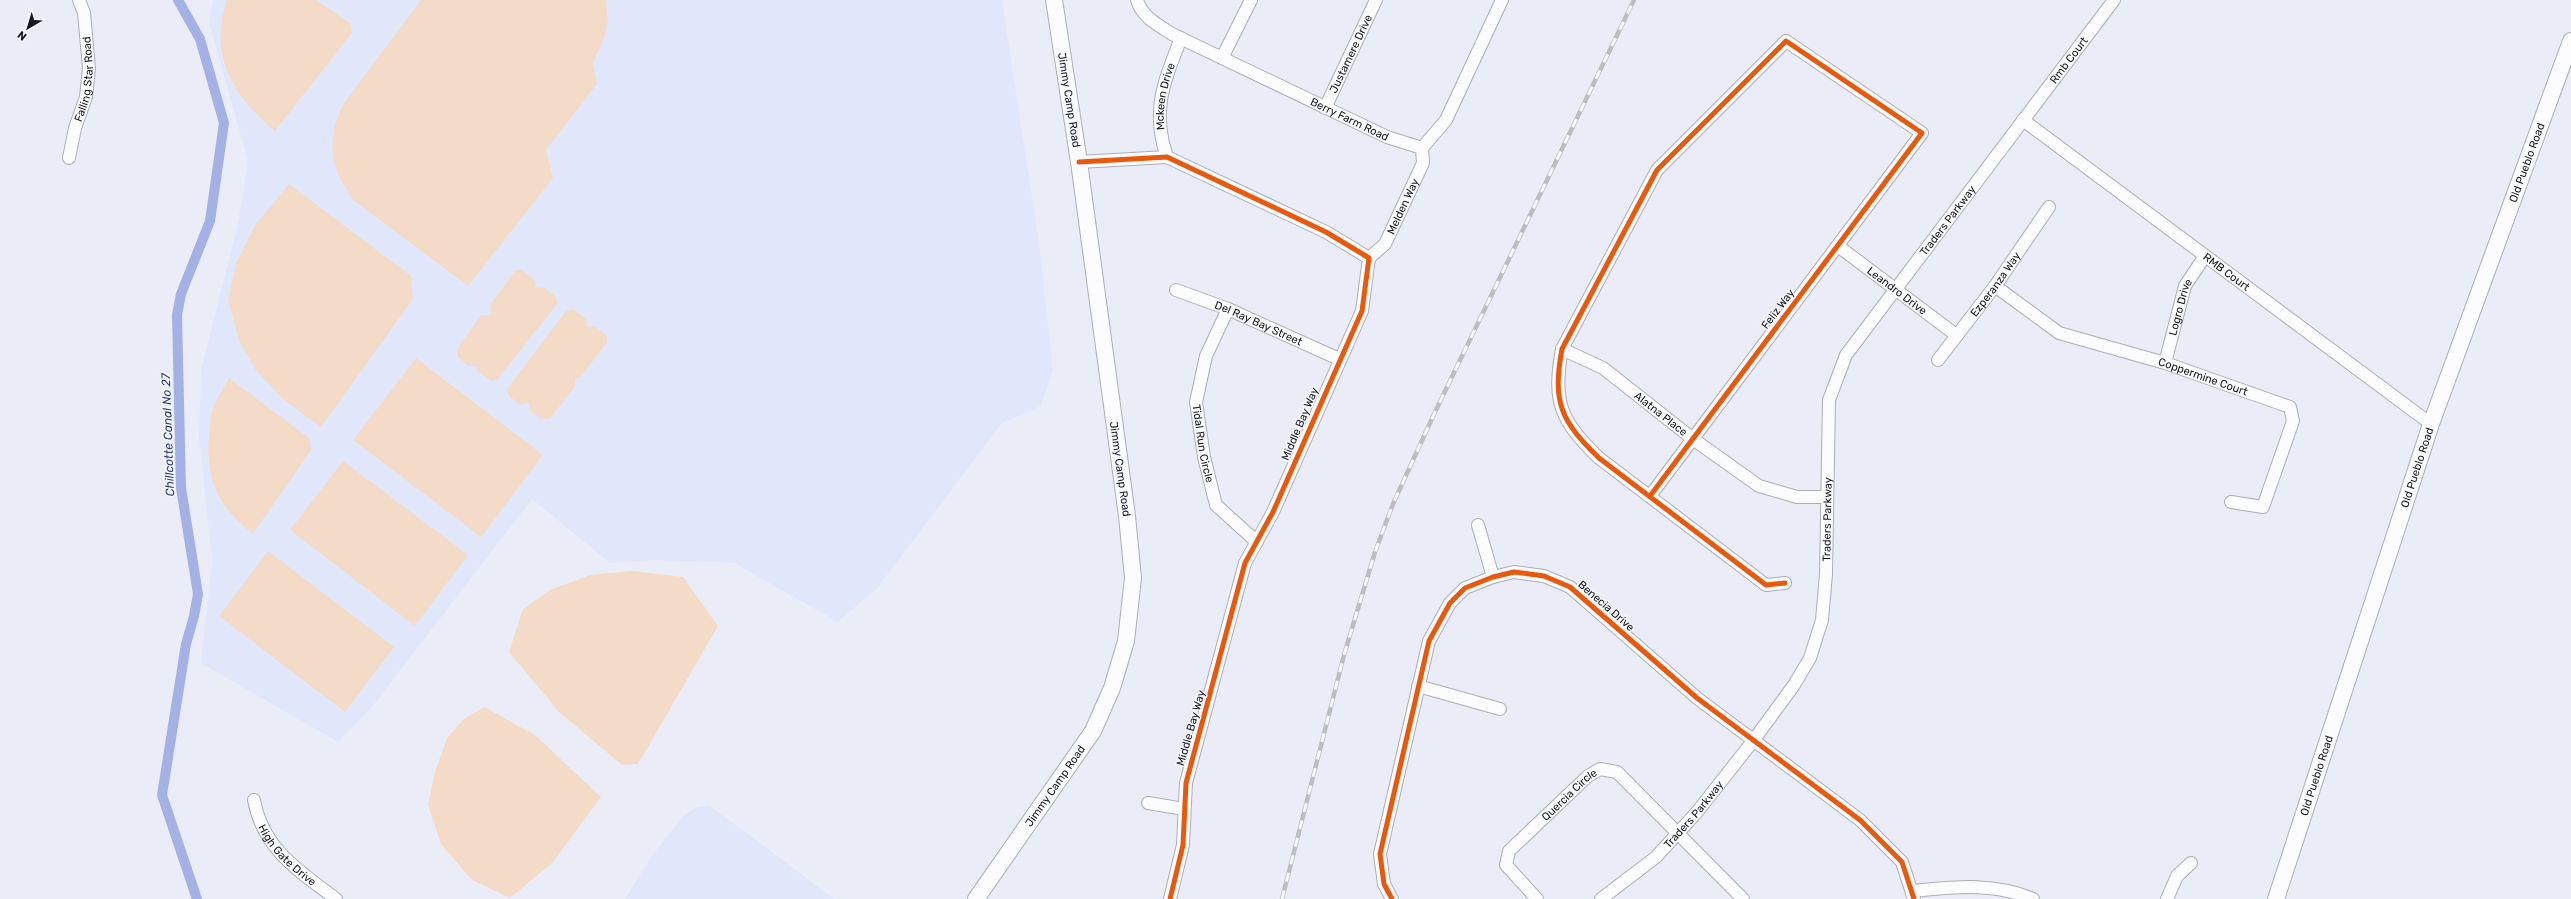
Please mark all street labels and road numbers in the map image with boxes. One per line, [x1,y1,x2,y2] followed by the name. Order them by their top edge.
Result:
[1327,13,1375,95] street label: Justamere Drive
[2047,34,2091,86] street label: Rmb Court
[71,36,96,123] street label: Falling Star Road
[1055,52,1083,148] street label: Jimmy Camp Road
[1153,61,1177,131] street label: Mckeen Drive
[1308,95,1391,143] street label: Berry Farm Road
[2506,121,2547,204] street label: Old Pueblo Road
[1384,176,1421,236] street label: Melden Way
[1917,183,1978,258] street label: Traders Parkway
[1967,249,2023,319] street label: Ezperanza Way
[2201,250,2253,294] street label: RMB Court
[1865,264,1929,317] street label: Leandro Drive
[2166,276,2195,337] street label: Logro Drive
[1759,287,1797,331] street label: Feliz Way
[1213,298,1305,348] street label: Del Ray Bay Street
[2157,355,2250,398] street label: Coppermine Court
[1279,385,1321,463] street label: Middle Bay Way
[1632,389,1690,439] street label: Alatna Place
[1190,403,1217,484] street label: Tidal Run Circle
[1107,421,1133,517] street label: Jimmy Camp Road
[2398,426,2436,509] street label: Old Pueblo Road
[1820,477,1834,562] street label: Traders Parkway
[1575,578,1637,634] street label: Benecia Drive
[1174,689,1208,767] street label: Middle Bay Way
[2297,734,2335,817] street label: Old Pueblo Road
[1022,743,1088,829] street label: Jimmy Camp Road
[1539,766,1599,823] street label: Quercia Circle
[1661,778,1726,851] street label: Traders Parkway
[256,822,319,888] street label: High Gate Drive

